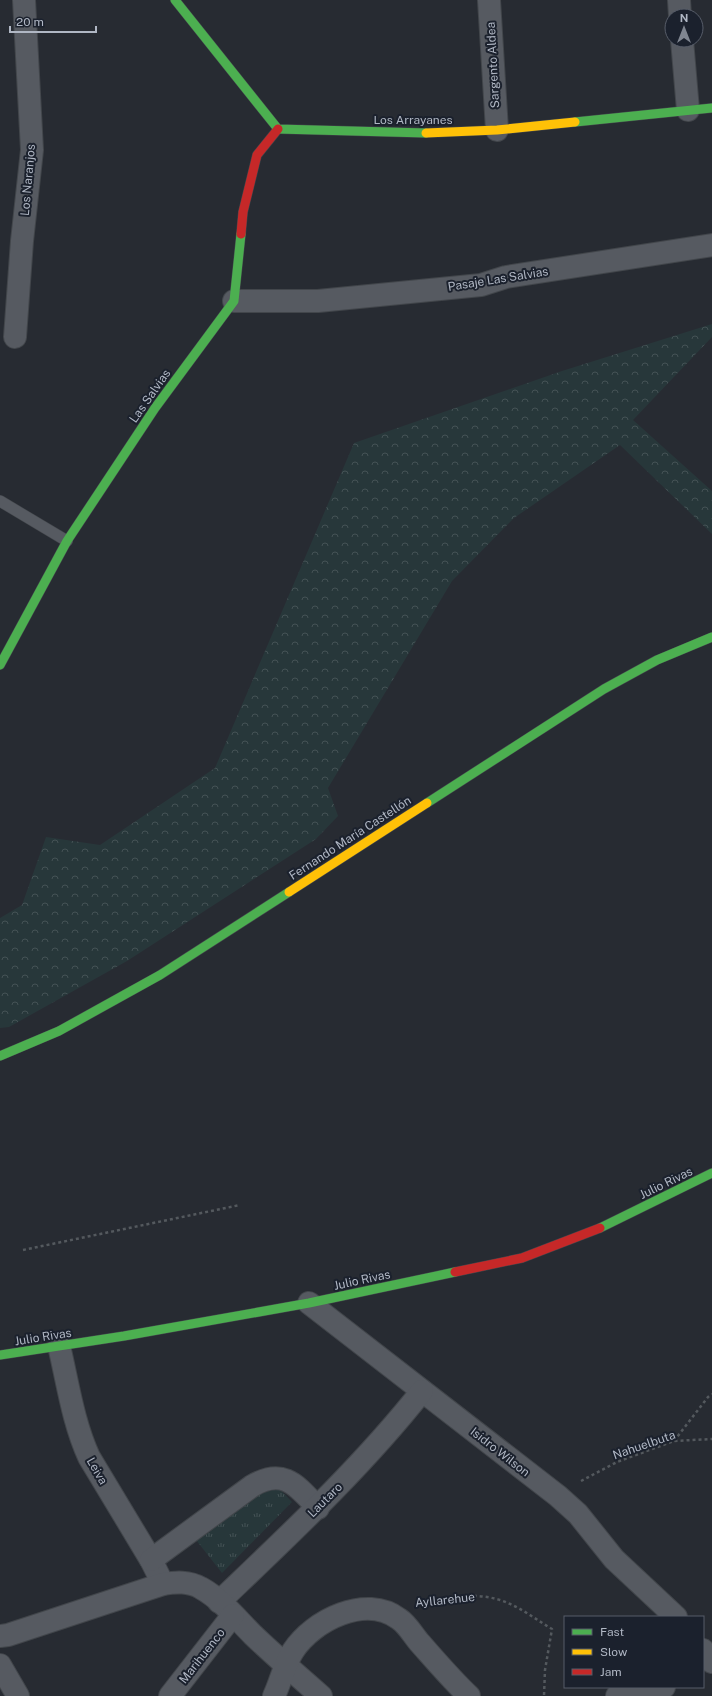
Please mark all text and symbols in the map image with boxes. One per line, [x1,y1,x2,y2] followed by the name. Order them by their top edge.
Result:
[10,8,96,34] scale bar
[664,8,704,48] north arrow
[680,12,688,24] text: N
[16,15,44,29] text: 20 m
[484,22,502,108] street label: Sargento Aldea
[373,113,453,127] street label: Los Arrayanes
[18,144,38,216] street label: Los Naranjos
[447,264,549,294] street label: Pasaje Las Salvias
[126,367,174,425] street label: Las Salvias
[286,793,414,883] street label: Fernando María Castellón
[637,1164,695,1202] street label: Julio Rivas
[332,1267,392,1293] street label: Julio Rivas
[14,1326,72,1348] street label: Julio Rivas
[468,1425,532,1480] street label: Isidro Wilson
[611,1428,677,1462] street label: Nahuelbuta
[84,1455,110,1487] street label: Leiva
[305,1480,345,1520] street label: Lautaro
[414,1590,476,1610] street label: Ayllarehue
[564,1616,704,1688] legend
[600,1625,625,1639] text: Fast
[176,1626,228,1686] street label: Marihuenco
[600,1645,628,1659] text: Slow
[600,1665,622,1679] text: Jam

